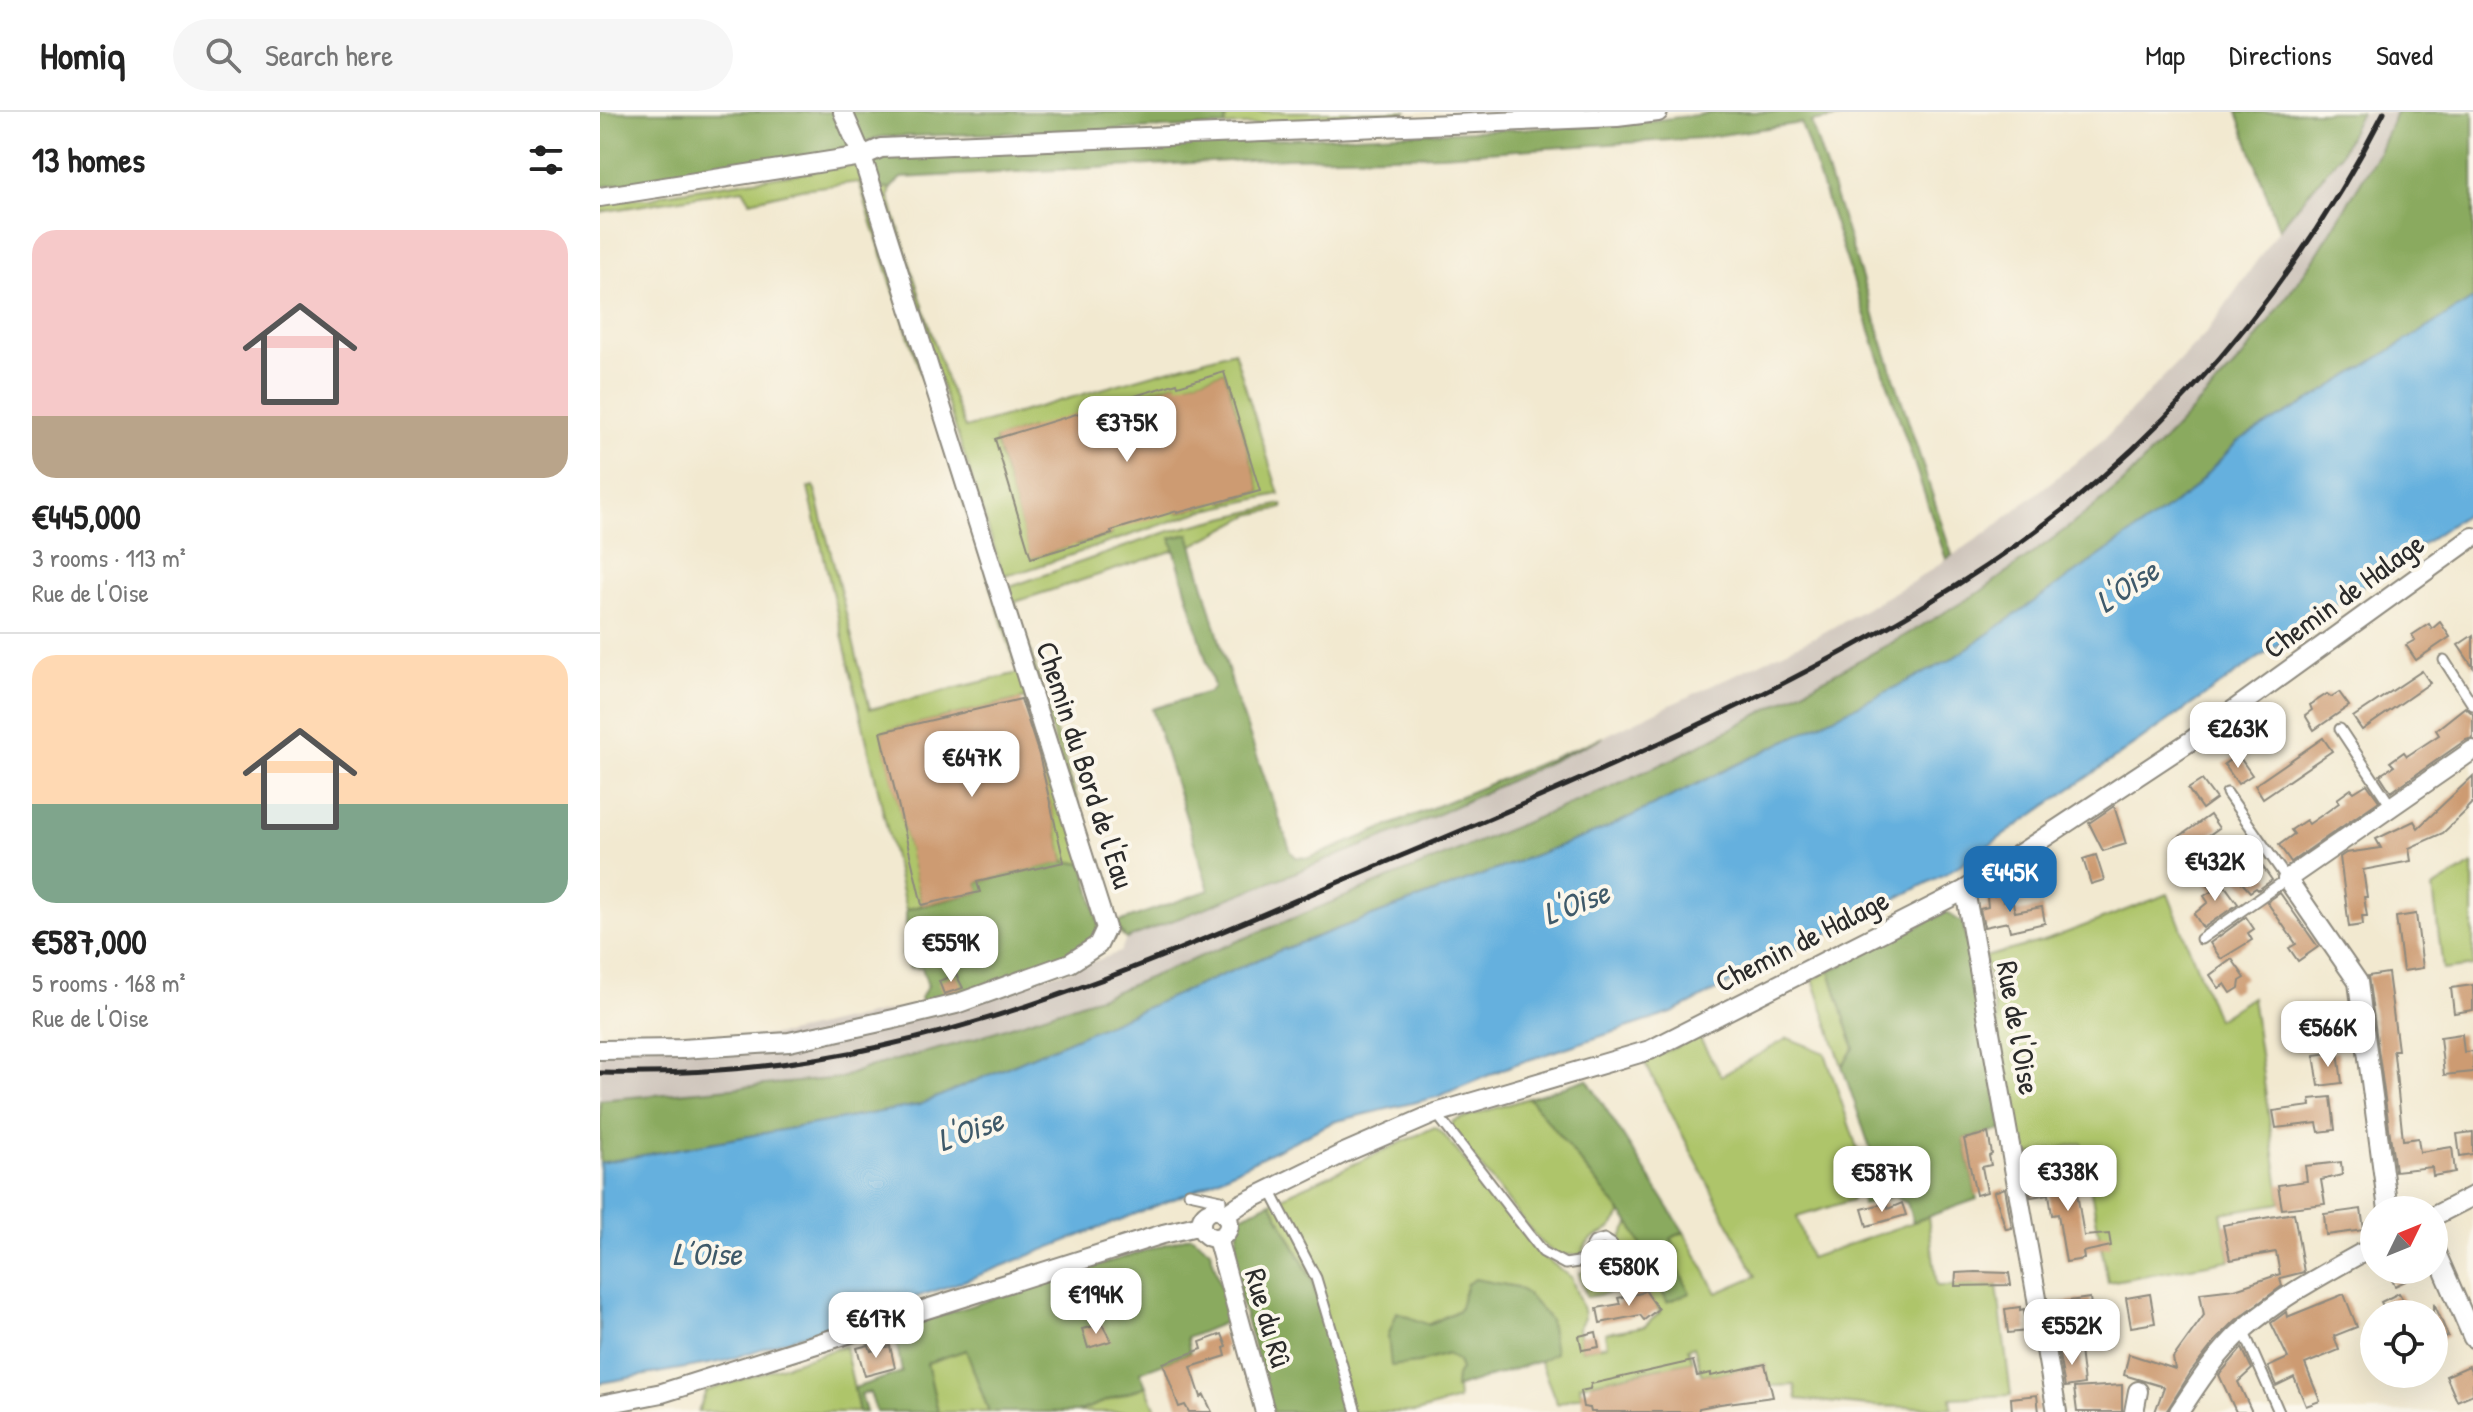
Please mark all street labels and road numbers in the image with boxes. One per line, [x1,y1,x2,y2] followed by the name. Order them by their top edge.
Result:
[2255,523,2432,667] street label: Chemin de Halage
[1027,636,1145,893] street label: Chemin du Bord de l'Eau
[1708,879,1895,1001] street label: Chemin de Halage
[1988,958,2050,1098] street label: Rue de l'Oise
[1236,1264,1302,1372] street label: Rue du Rû

